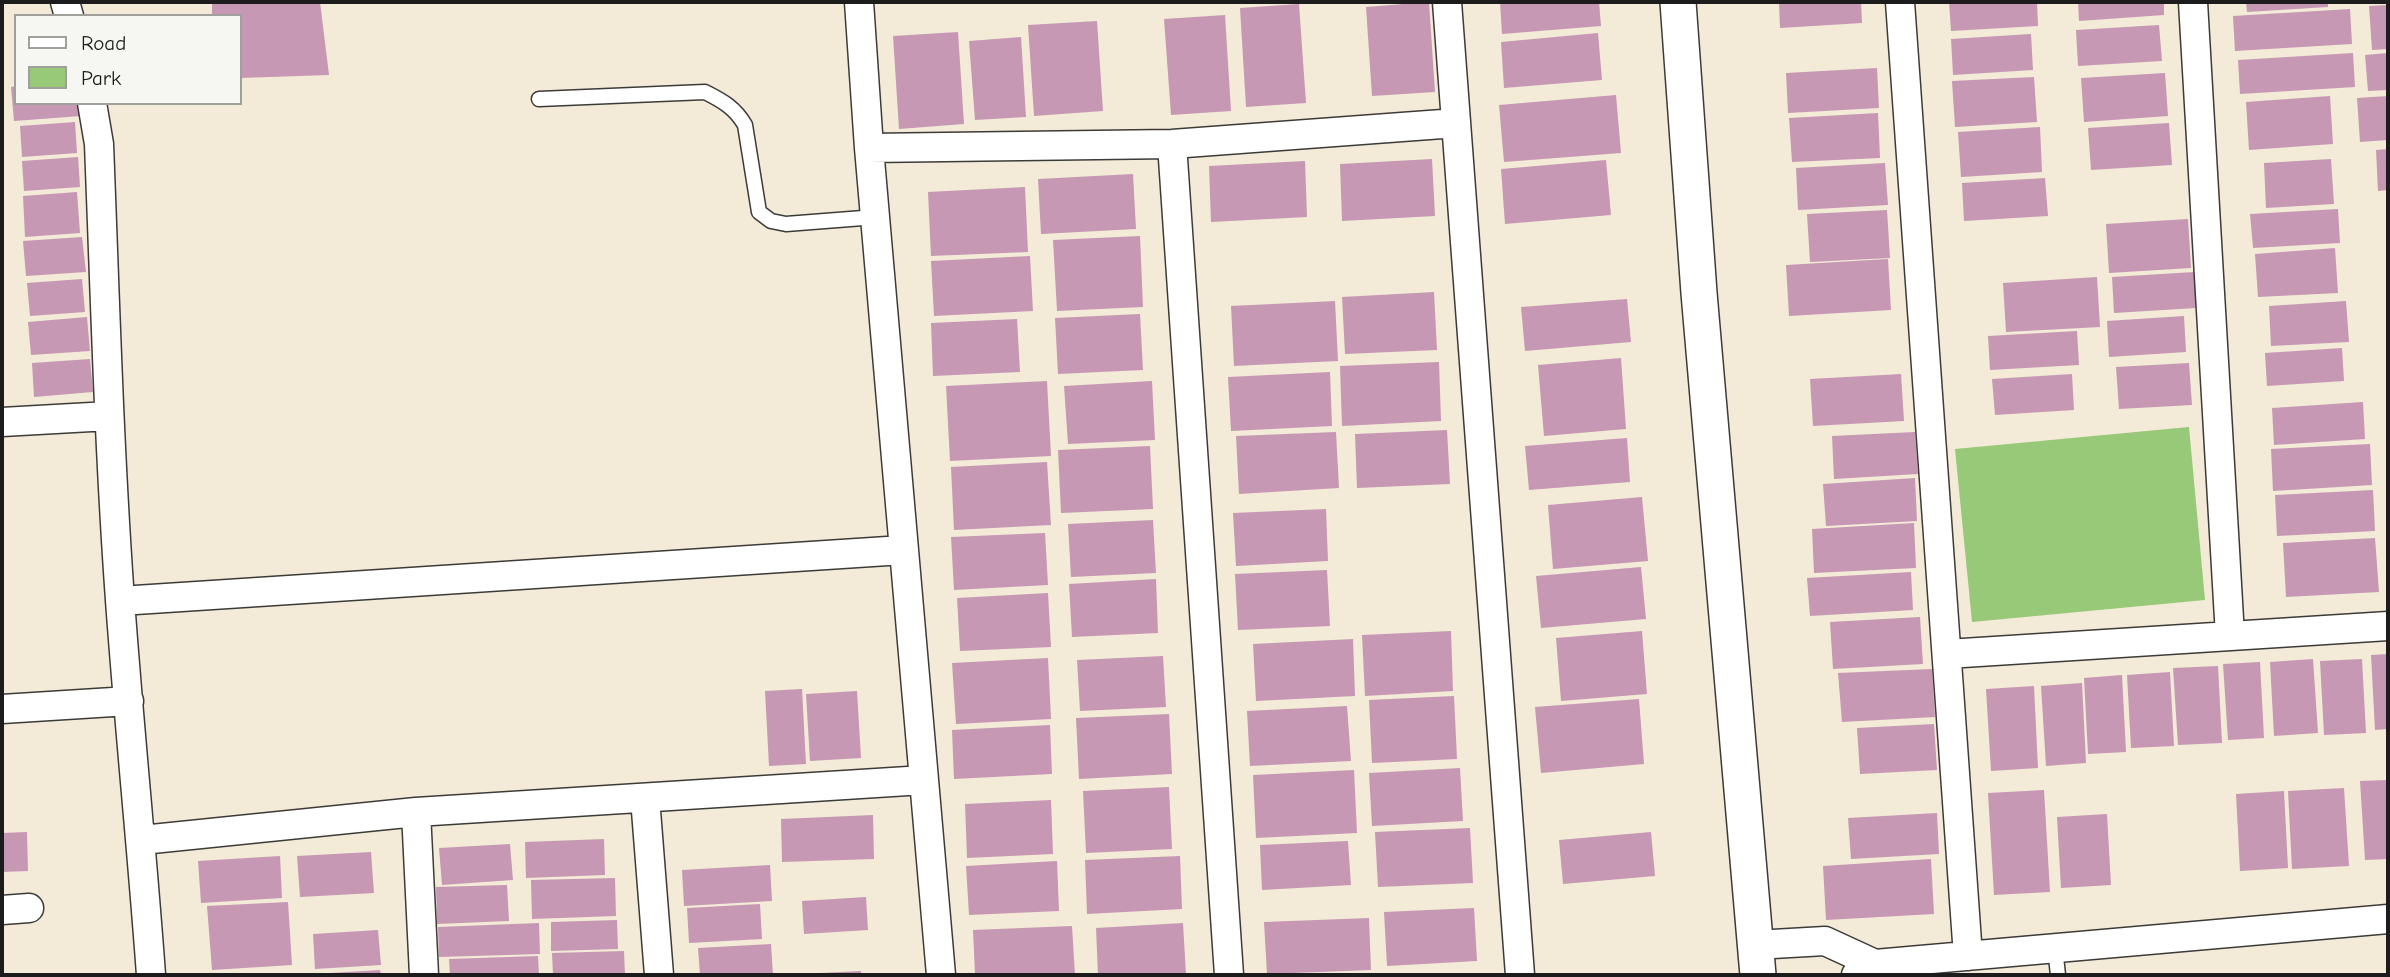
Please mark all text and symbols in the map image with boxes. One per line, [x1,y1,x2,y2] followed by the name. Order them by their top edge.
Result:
[14,14,242,105] legend
[81,31,126,55] text: Road
[81,66,121,90] text: Park

